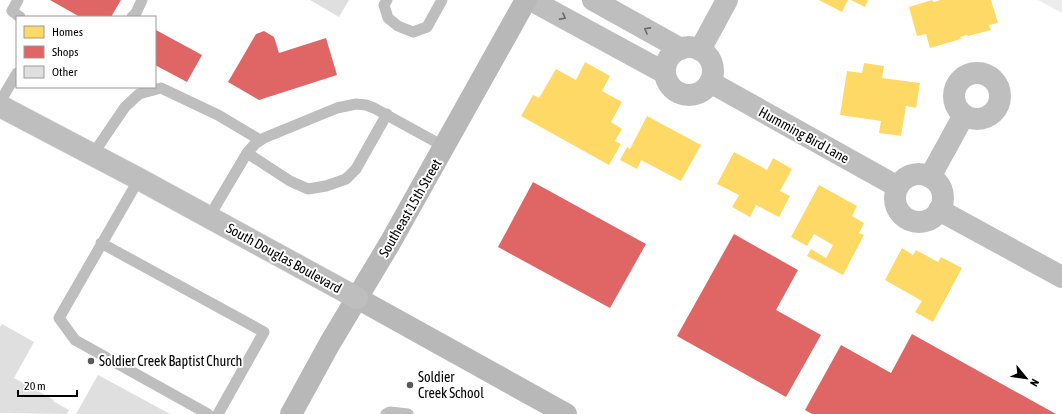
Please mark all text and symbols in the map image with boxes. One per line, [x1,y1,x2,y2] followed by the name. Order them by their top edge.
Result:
[558,13,566,20] one-way arrow
[16,16,156,88] legend
[52,25,83,39] text: Homes
[644,27,651,34] one-way arrow
[52,45,78,59] text: Shops
[52,65,78,79] text: Other
[756,104,852,166] street label: Humming Bird Lane
[375,156,445,260] street label: Southeast 15th Street
[224,220,344,296] street label: South Douglas Boulevard
[99,353,242,369] place label: Soldier Creek Baptist Church
[86,356,96,366] marker: Soldier Creek Baptist Church
[1006,358,1046,398] north arrow
[418,369,484,401] place label: Soldier Creek School
[18,372,77,398] scale bar
[1028,377,1042,389] text: N
[24,379,46,393] text: 20 m
[405,380,415,390] marker: Soldier Creek School

